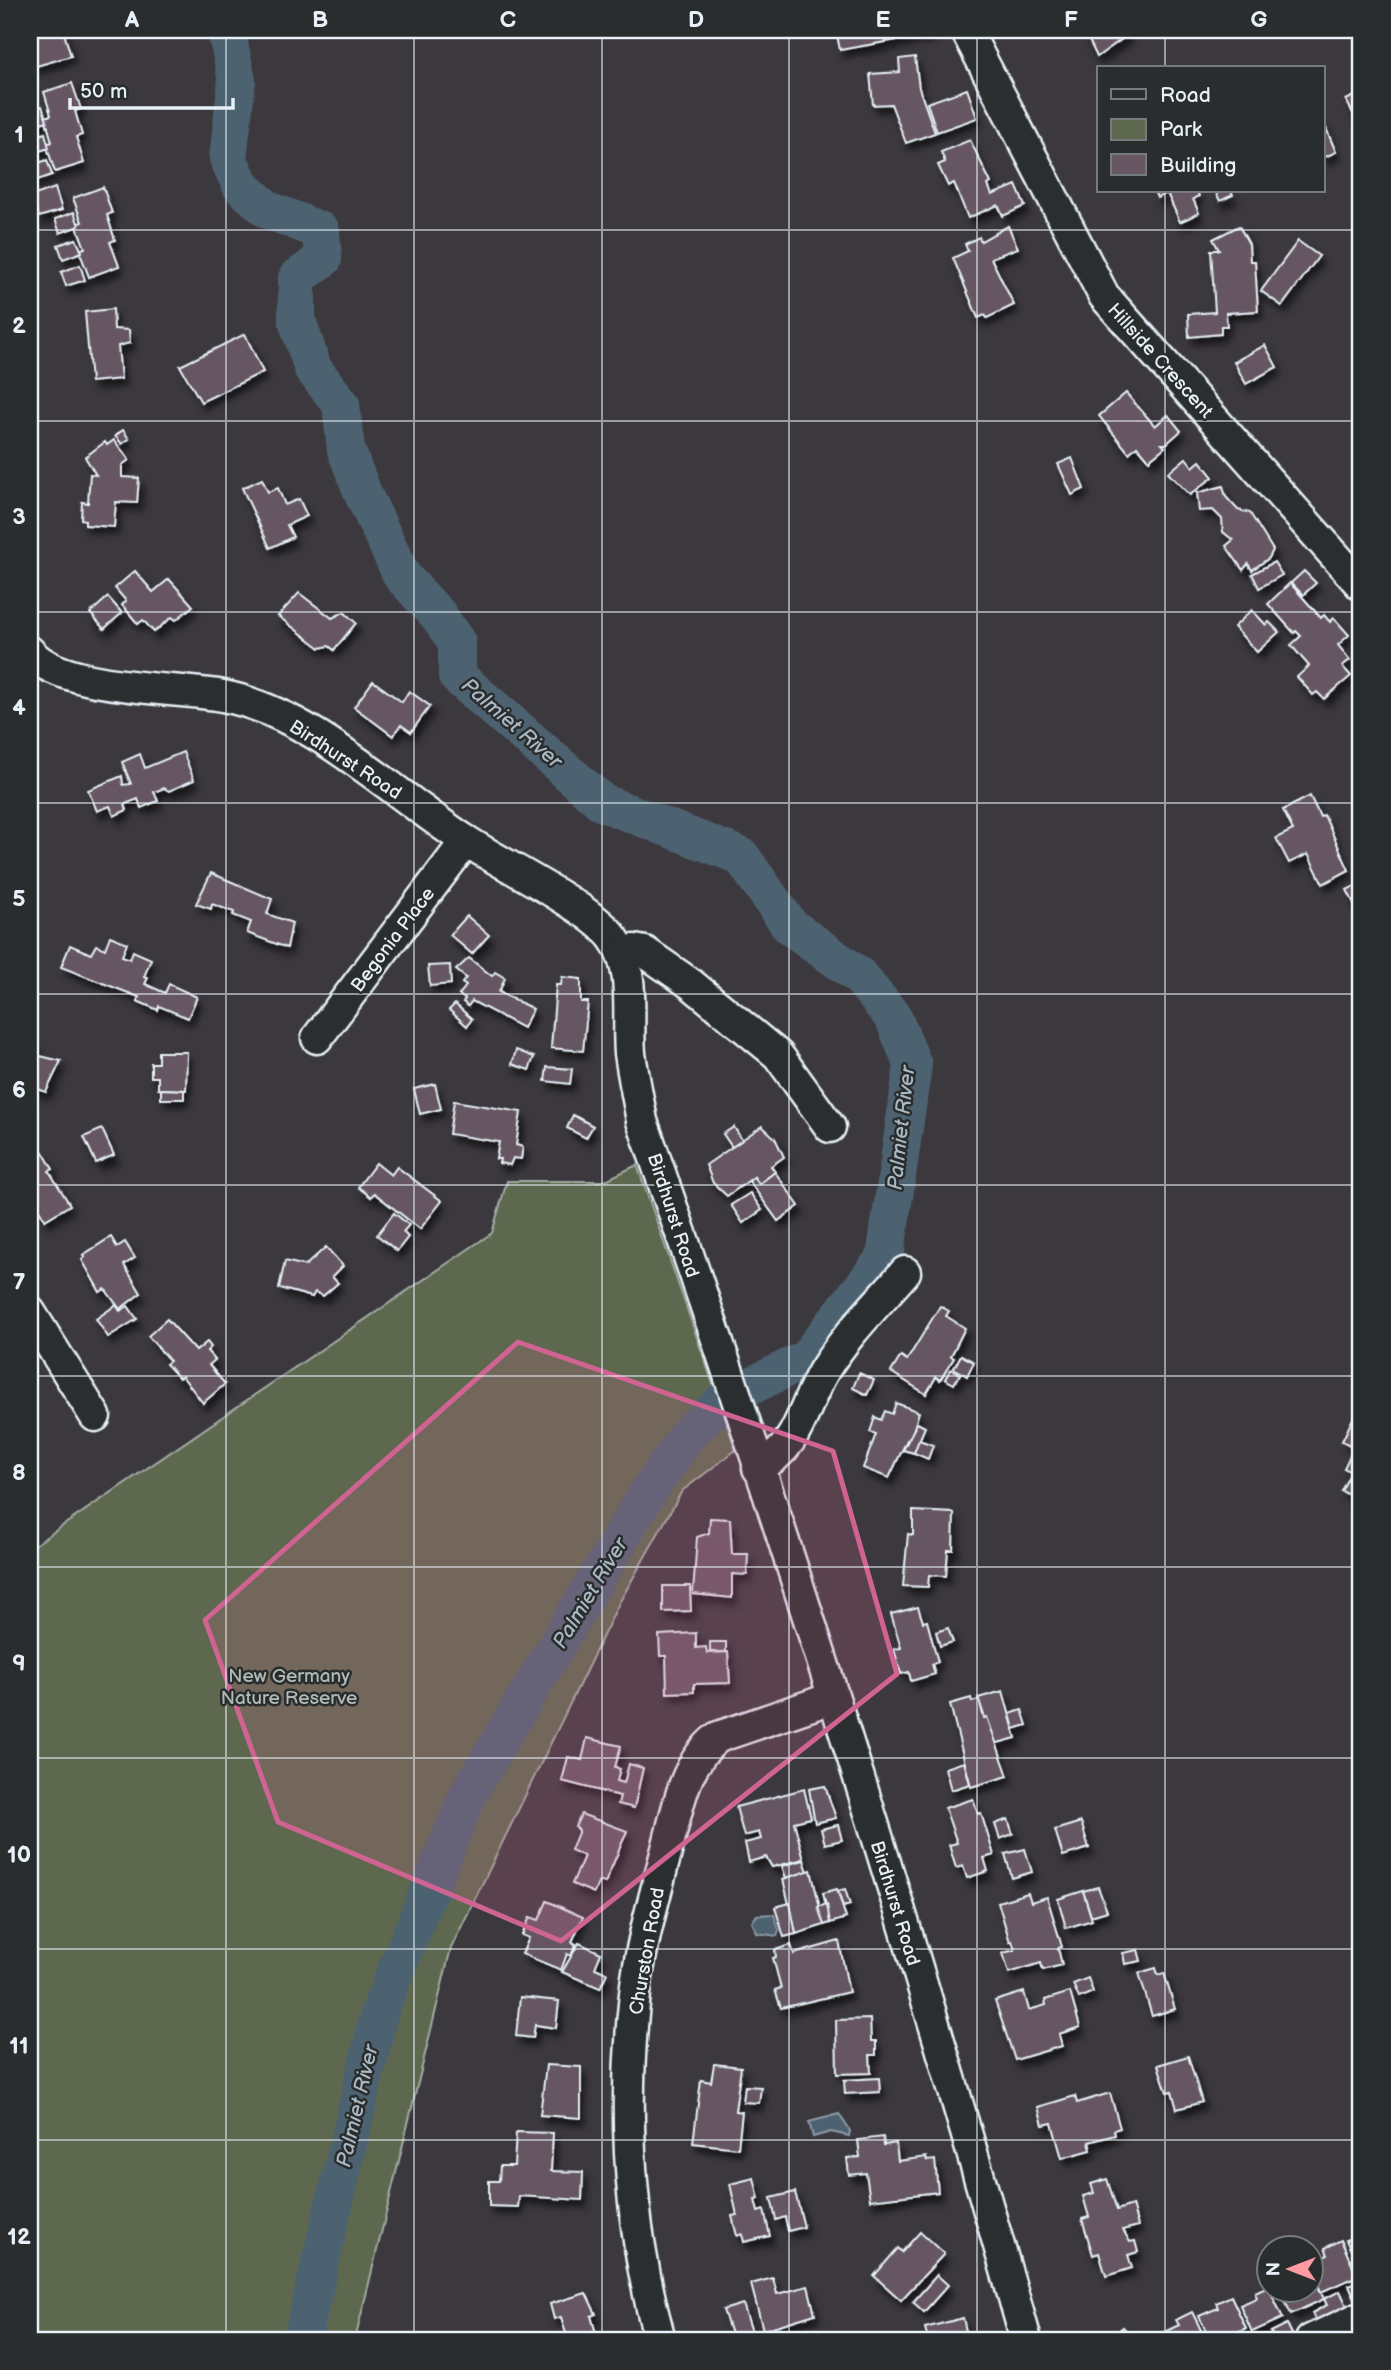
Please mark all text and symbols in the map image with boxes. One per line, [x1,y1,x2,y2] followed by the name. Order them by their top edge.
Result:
[124,6,140,34] text: A
[312,6,328,34] text: B
[500,6,516,34] text: C
[688,6,704,34] text: D
[876,6,891,34] text: E
[1064,6,1078,34] text: F
[1251,6,1268,34] text: G
[70,66,233,110] scale bar
[1097,66,1324,192] legend
[80,79,127,104] text: 50 m
[1160,83,1211,108] text: Road
[1160,117,1203,142] text: Park
[14,121,24,149] text: 1
[1160,153,1236,178] text: Building
[1102,299,1218,423] street label: Hillside Crescent
[12,312,26,340] text: 2
[12,503,26,531] text: 3
[456,673,568,775] water label: Palmiet River
[12,694,26,722] text: 4
[285,715,406,805] street label: Birdhurst Road
[346,883,440,997] street label: Begonia Place
[12,885,26,913] text: 5
[883,1063,921,1191] water label: Palmiet River
[12,1076,26,1104] text: 6
[642,1151,703,1280] street label: Birdhurst Road
[13,1268,26,1296] text: 7
[12,1459,26,1487] text: 8
[548,1532,634,1653] water label: Palmiet River
[12,1650,26,1678] text: 9
[221,1665,357,1710] park label: New Germany Nature Reserve
[865,1838,924,1968] street label: Birdhurst Road
[7,1841,31,1869] text: 10
[625,1886,670,2017] street label: Churston Road
[9,2032,29,2060] text: 11
[331,2041,384,2170] water label: Palmiet River
[7,2223,31,2251] text: 12
[1254,2234,1324,2304] north arrow
[1263,2262,1286,2276] text: N

